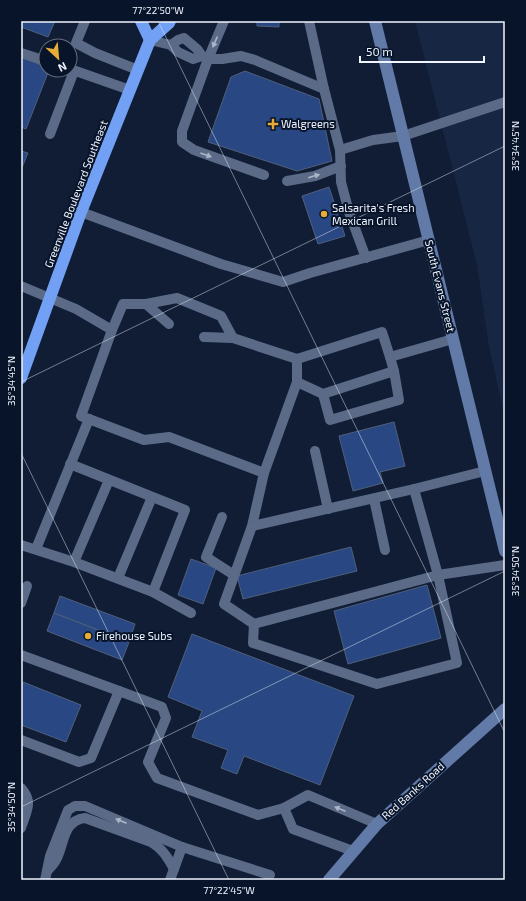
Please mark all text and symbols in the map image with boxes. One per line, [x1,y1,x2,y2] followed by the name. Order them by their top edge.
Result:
[132,4,184,16] text: 77°22'50"W
[212,36,218,48] one-way arrow
[38,38,78,78] north arrow
[360,38,484,64] scale bar
[366,44,393,58] text: 50 m
[56,60,69,75] text: N
[281,117,335,130] place label: Walgreens
[41,118,110,270] street label: Greenville Boulevard Southeast
[268,119,278,129] marker: Walgreens
[509,121,521,171] text: 35°34'45"N
[200,152,212,158] one-way arrow
[309,173,321,179] one-way arrow
[332,201,415,227] place label: Salsarita's Fresh Mexican Grill
[319,209,329,219] marker: Salsarita's Fresh Mexican Grill
[423,238,458,333] street label: South Evans Street
[5,356,17,406] text: 35°34'45"N
[509,546,521,596] text: 35°34'50"N
[96,629,172,642] place label: Firehouse Subs
[83,631,93,641] marker: Firehouse Subs
[379,759,447,822] street label: Red Banks Road
[5,782,17,832] text: 35°34'50"N
[335,806,346,812] one-way arrow
[114,818,126,824] one-way arrow
[203,884,255,896] text: 77°22'45"W

